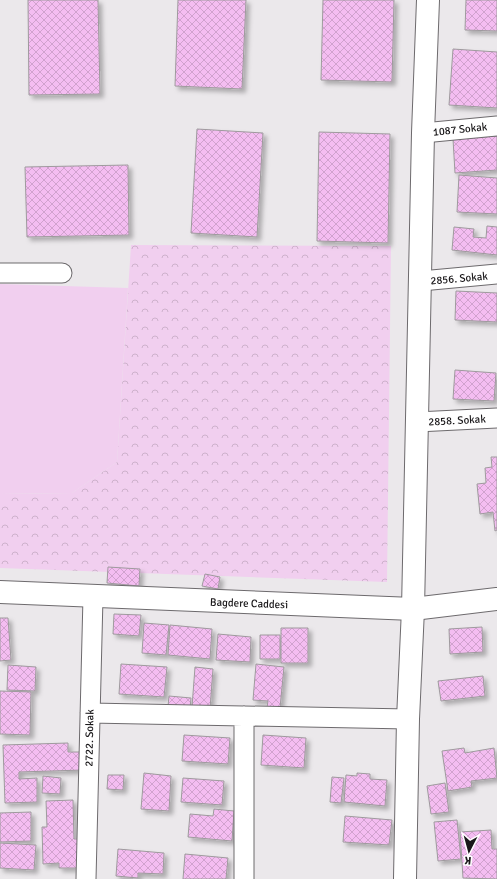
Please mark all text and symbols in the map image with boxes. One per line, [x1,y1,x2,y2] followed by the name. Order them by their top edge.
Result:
[432,120,488,139] street label: 1087 Sokak
[430,269,489,287] street label: 2856. Sokak
[428,412,487,428] street label: 2858. Sokak
[210,596,288,611] street label: Bagdere Caddesi
[82,709,97,767] street label: 2722. Sokak
[449,831,489,871] north arrow
[464,854,472,867] text: K

